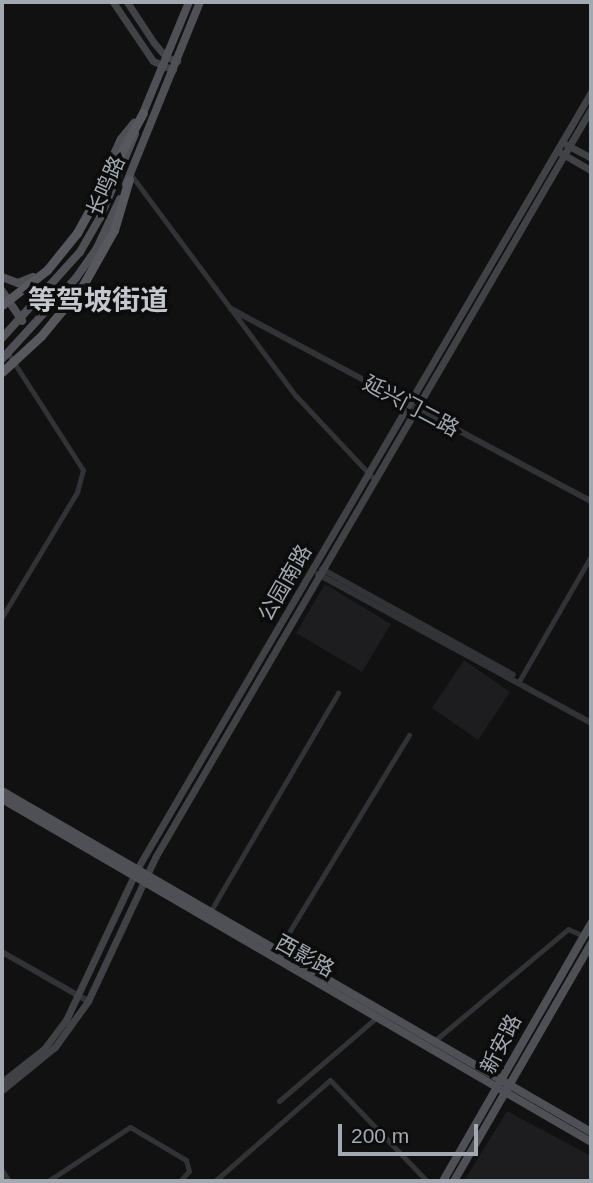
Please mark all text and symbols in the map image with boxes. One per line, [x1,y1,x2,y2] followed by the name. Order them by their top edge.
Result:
[82,152,130,220] street label: 长鸣路
[28,284,168,318] district label: 等驾坡街道
[359,370,463,442] street label: 延兴门二路
[253,540,317,626] street label: 公园南路
[271,930,339,982] street label: 西影路
[475,1010,527,1078] street label: 新安路
[341,1110,481,1154] scale bar
[351,1124,409,1147] text: 200 m

